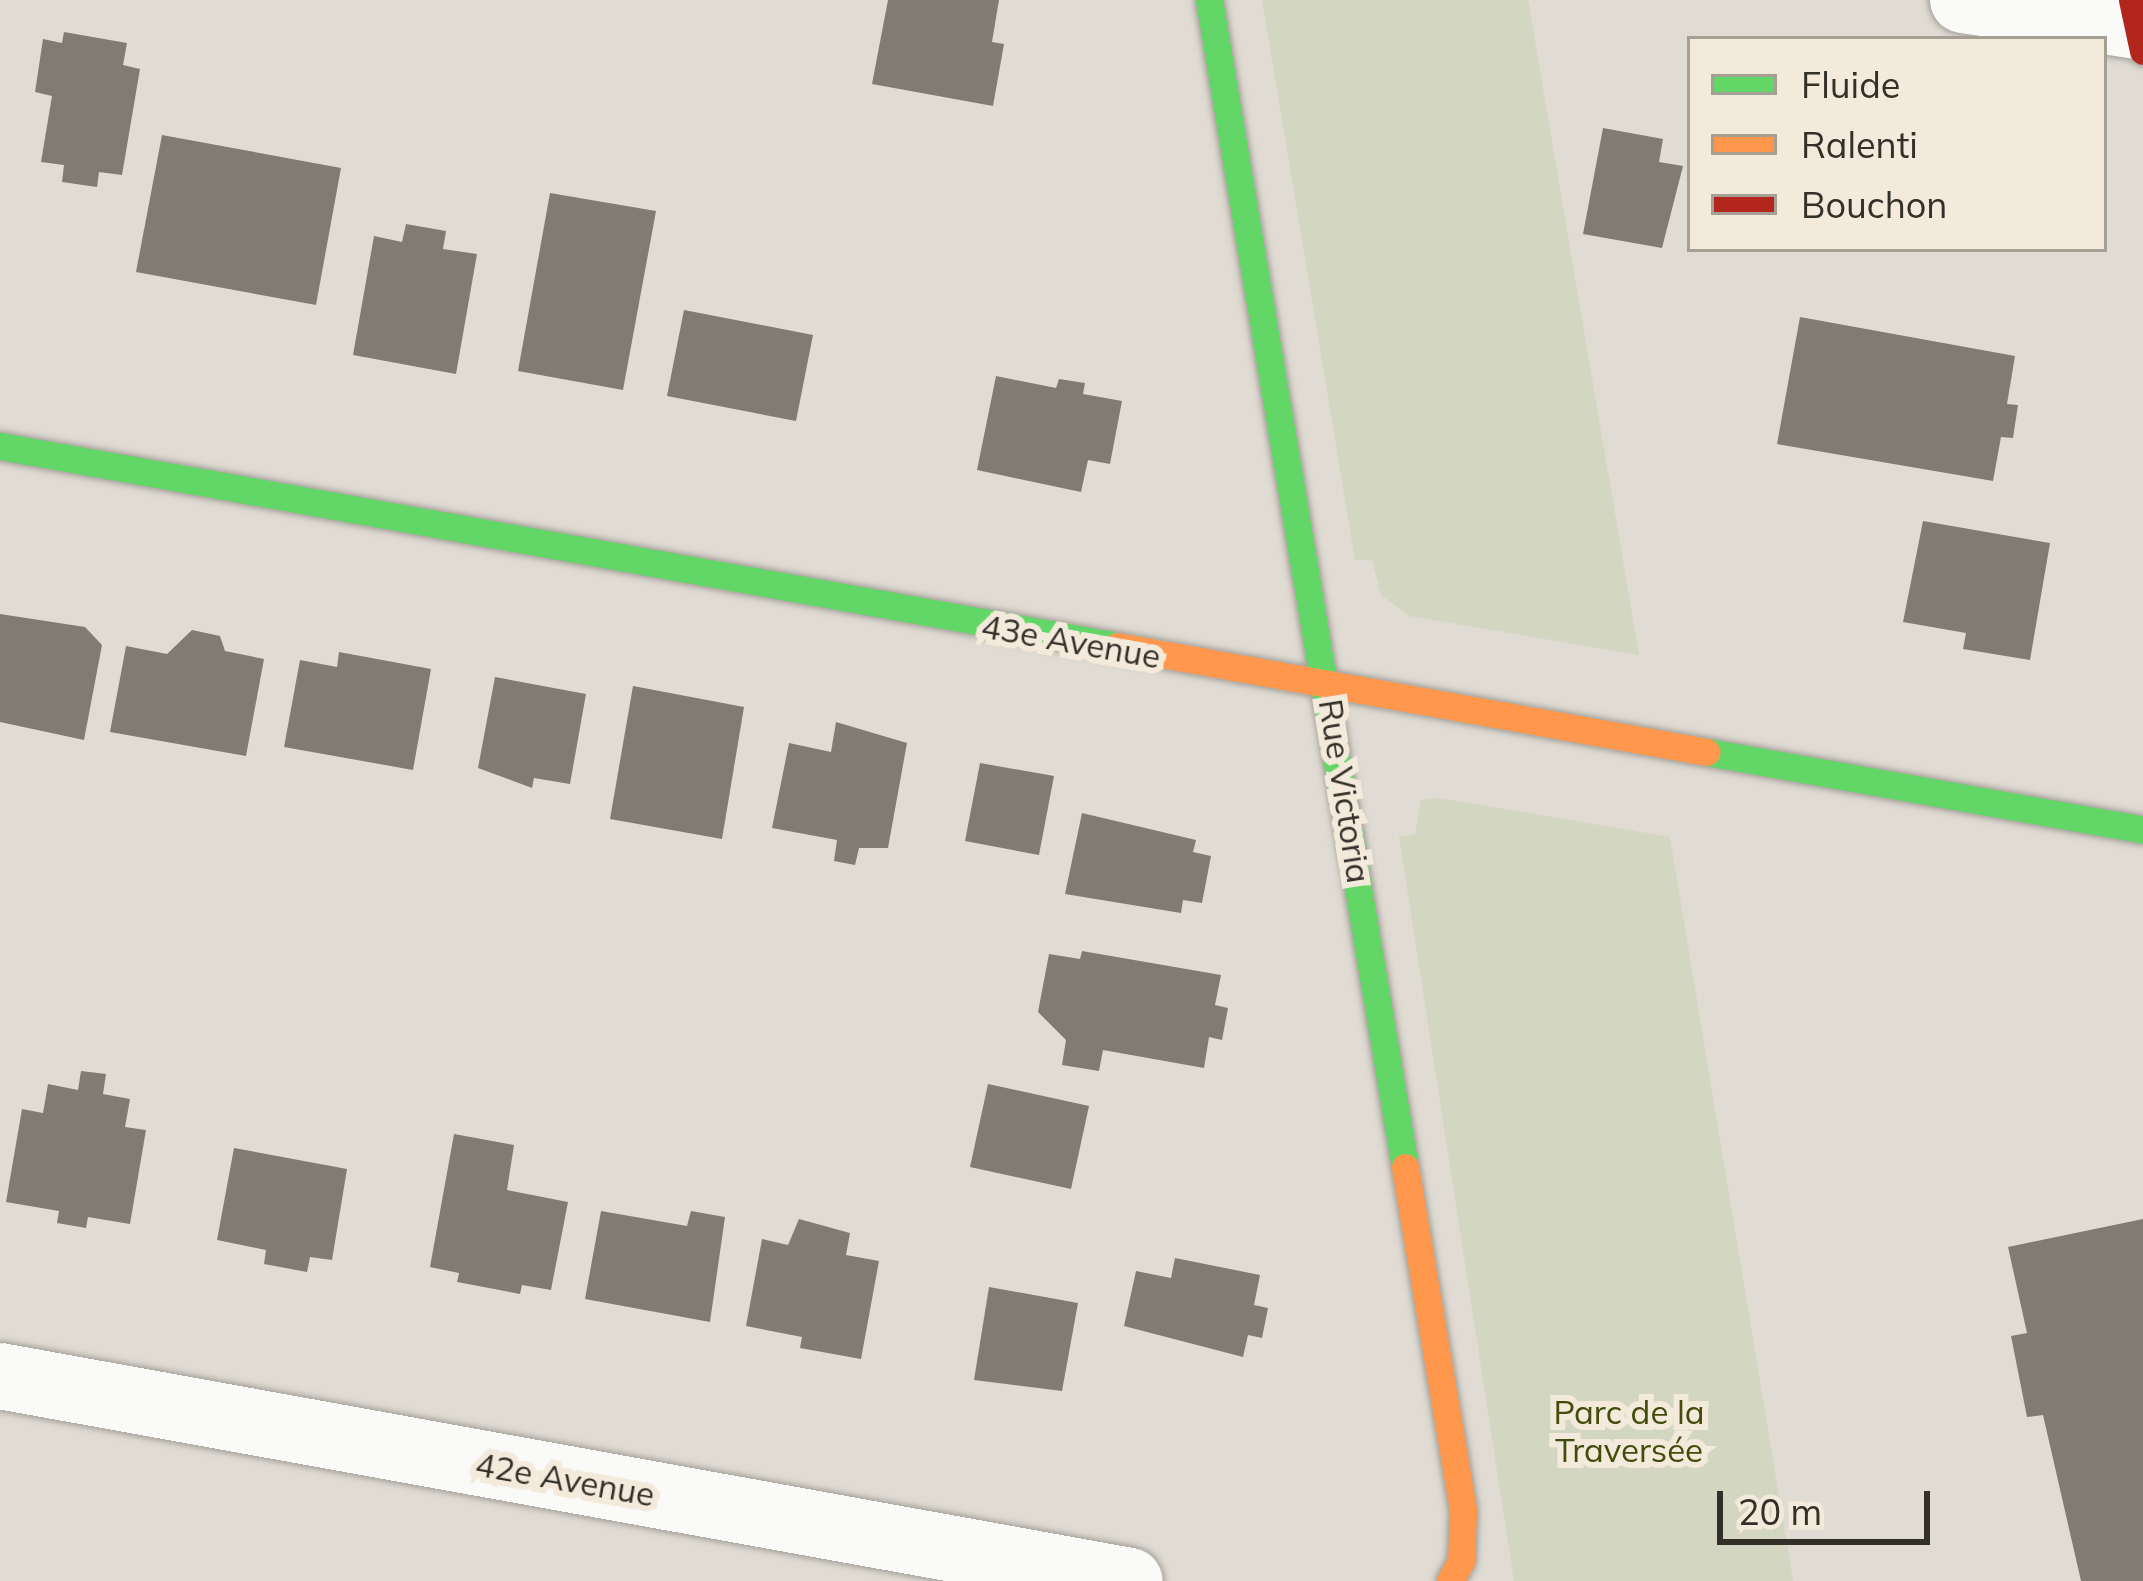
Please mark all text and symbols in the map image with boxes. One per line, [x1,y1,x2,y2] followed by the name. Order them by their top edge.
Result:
[1687,36,2107,252] legend
[1801,62,1900,107] text: Fluide
[1801,122,1918,167] text: Ralenti
[1801,182,1947,227] text: Bouchon
[978,606,1164,676] street label: 43e Avenue
[1311,696,1379,886] street label: Rue Victoria
[1553,1392,1705,1470] park label: Parc de la Traversée
[472,1444,658,1514] street label: 42e Avenue
[1723,1467,1936,1541] scale bar
[1738,1489,1822,1534] text: 20 m

